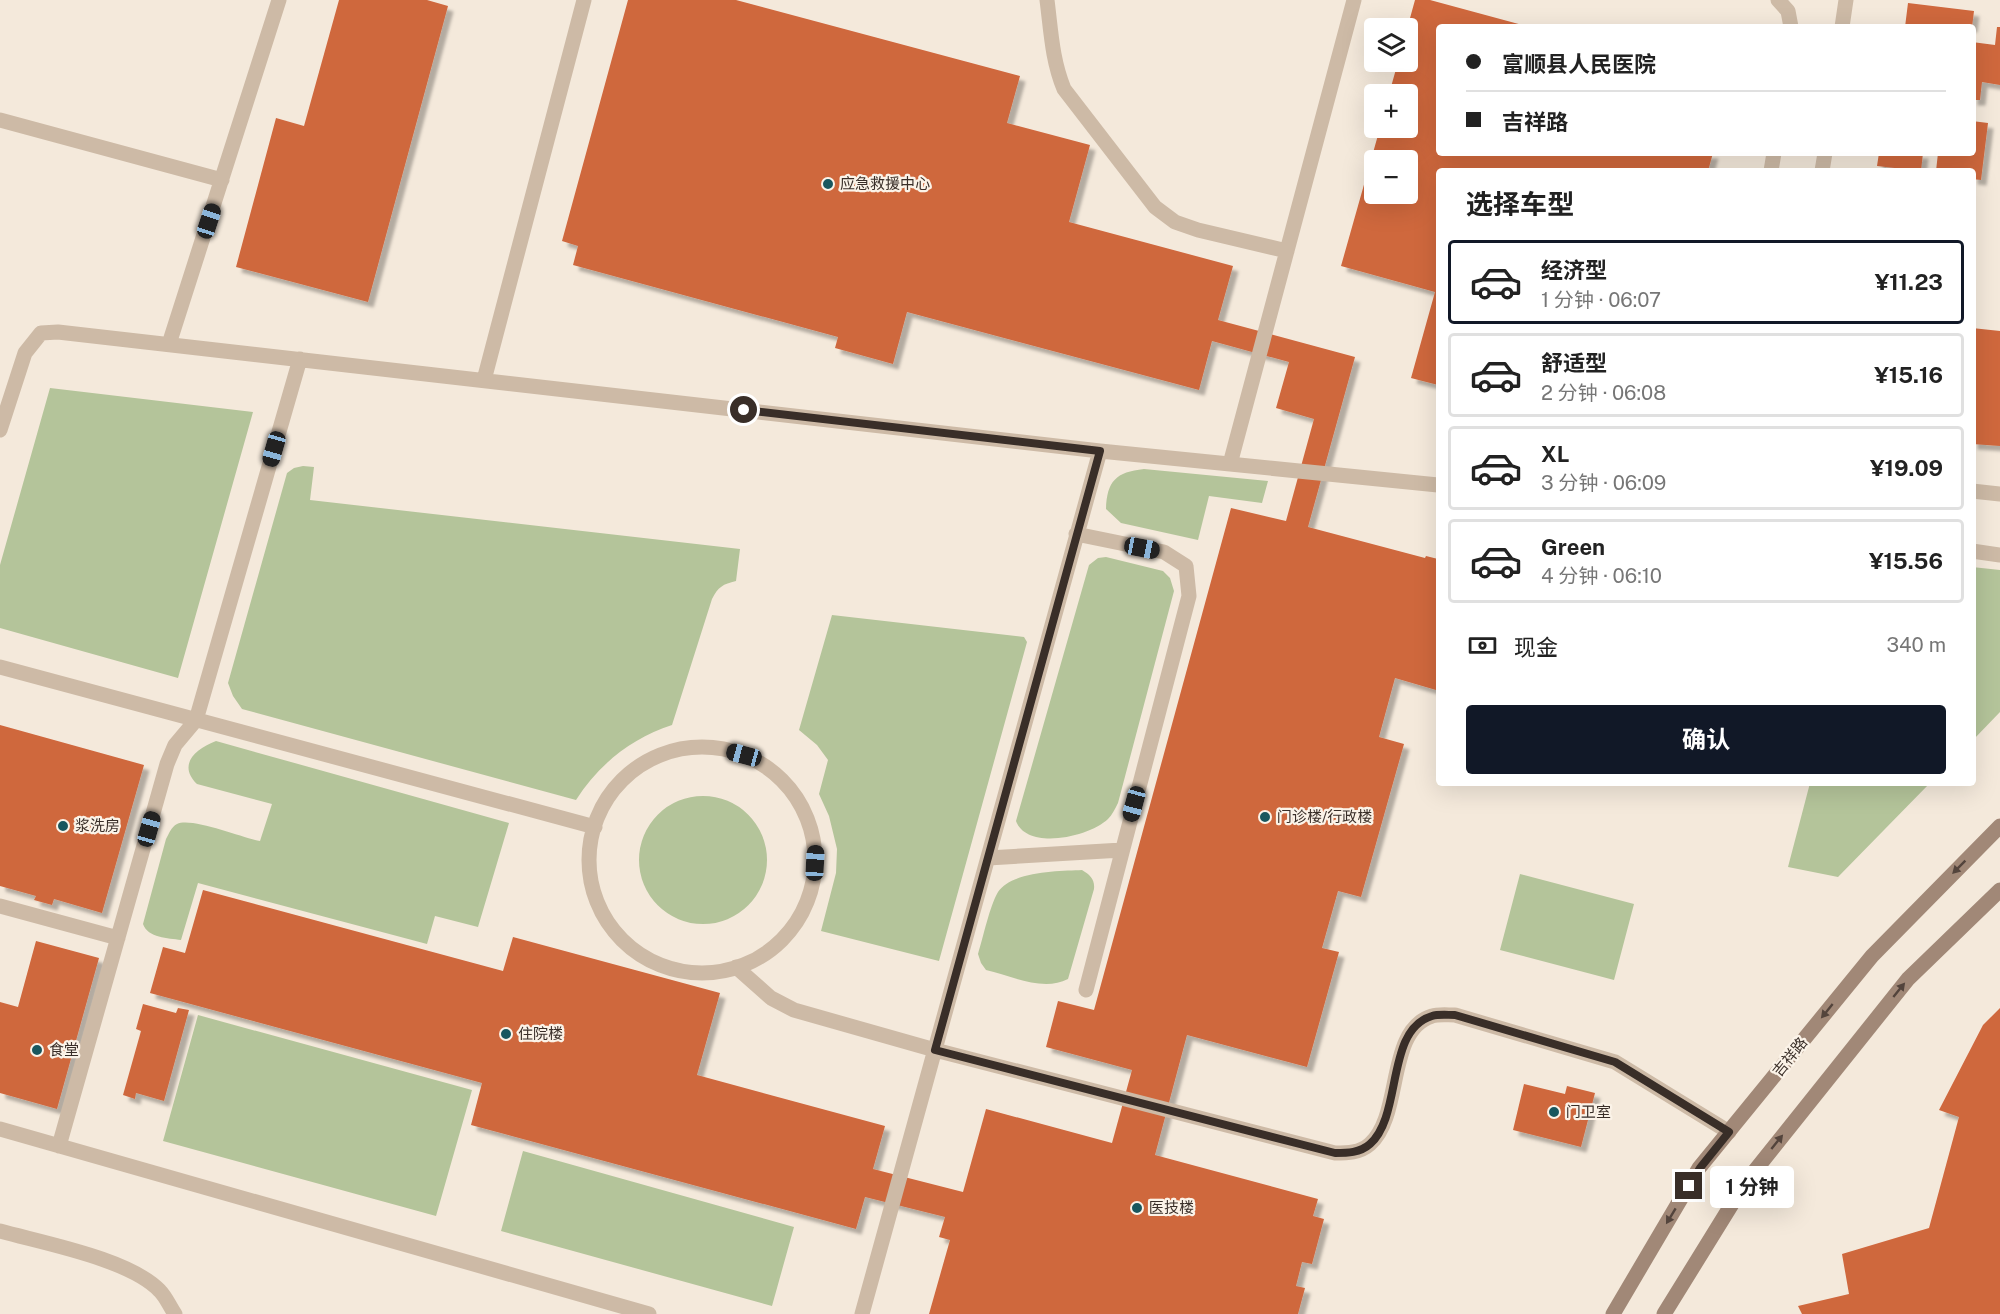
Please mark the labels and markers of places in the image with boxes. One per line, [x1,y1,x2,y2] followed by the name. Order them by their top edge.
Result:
[840,175,930,192] place label: 应急救援中心
[821,177,835,191] marker: 应急救援中心
[1277,808,1372,825] place label: 门诊楼/行政楼
[1258,810,1272,824] marker: 门诊楼/行政楼
[75,817,120,834] place label: 浆洗房
[56,819,70,833] marker: 浆洗房
[518,1025,563,1042] place label: 住院楼
[499,1027,513,1041] marker: 住院楼
[49,1041,79,1058] place label: 食堂
[30,1043,44,1057] marker: 食堂
[1566,1103,1611,1120] place label: 门卫室
[1547,1105,1561,1119] marker: 门卫室
[1149,1199,1194,1216] place label: 医技楼
[1130,1201,1144,1215] marker: 医技楼

